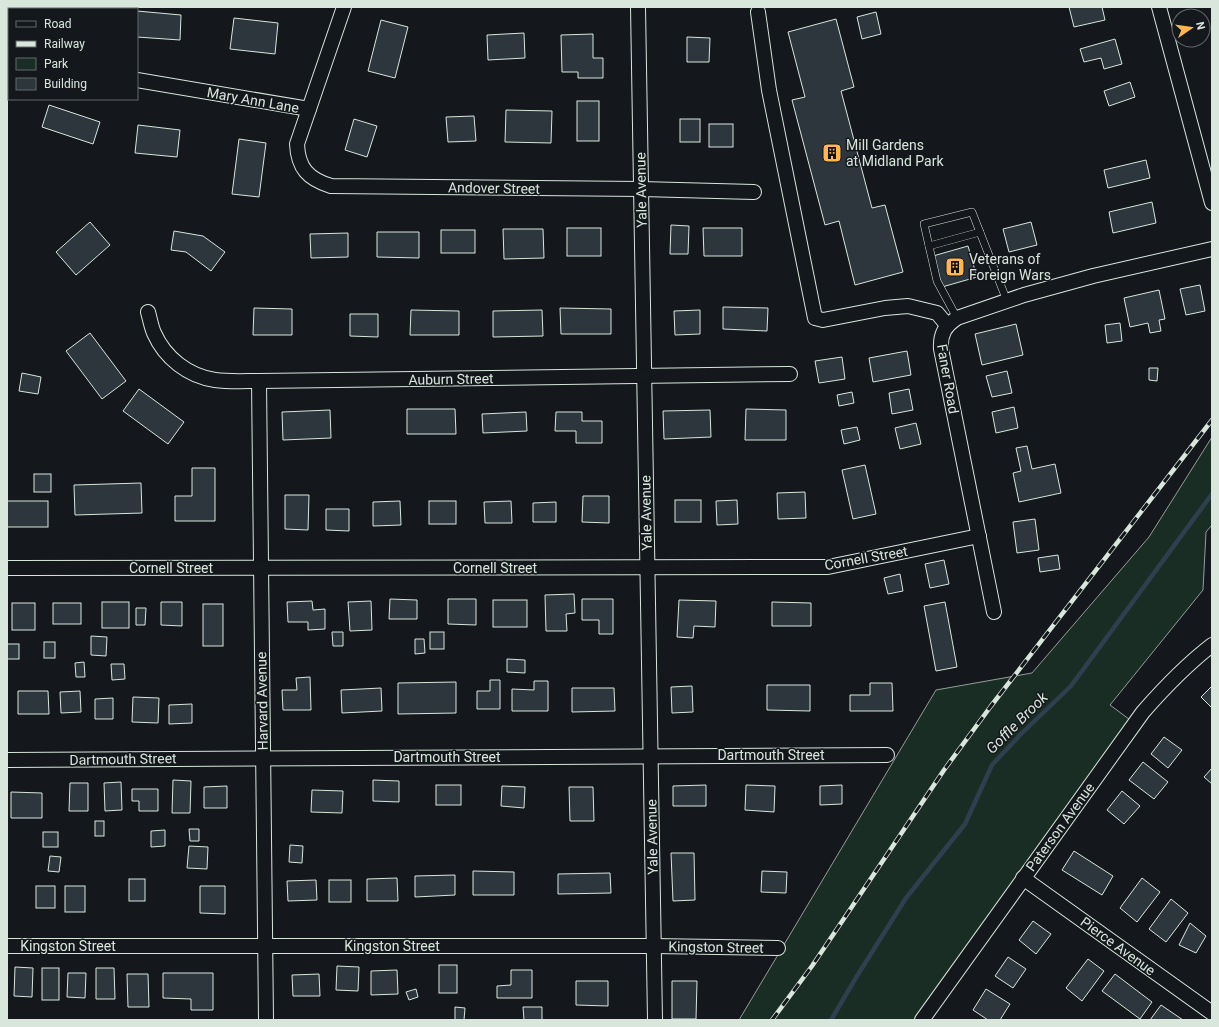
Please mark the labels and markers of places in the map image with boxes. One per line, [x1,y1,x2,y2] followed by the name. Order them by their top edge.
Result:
[846,137,944,169] place label: Mill Gardens at Midland Park
[821,142,843,164] building icon: Mill Gardens at Midland Park
[969,251,1051,283] place label: Veterans of Foreign Wars
[944,256,966,278] building icon: Veterans of Foreign Wars

